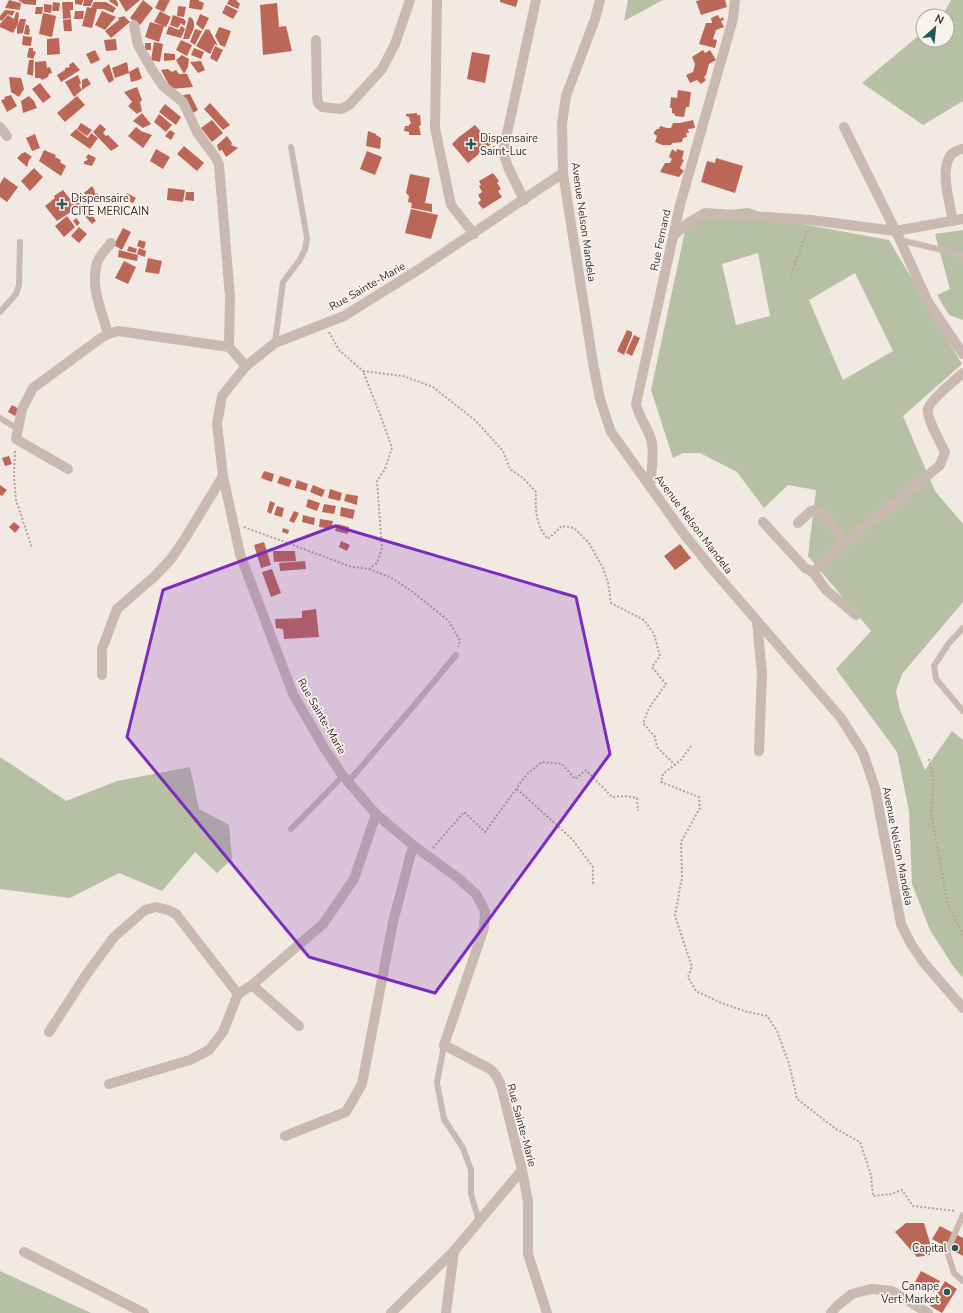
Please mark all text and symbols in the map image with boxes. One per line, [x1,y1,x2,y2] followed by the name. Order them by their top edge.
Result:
[915,8,955,48] north arrow
[932,11,946,28] text: N
[480,131,538,159] place label: Dispensaire Saint-Luc
[465,138,477,150] marker: Dispensaire Saint-Luc
[568,161,599,283] street label: Avenue Nelson Mandela
[71,191,149,219] place label: Dispensaire CITE MERICAIN
[56,198,68,210] marker: Dispensaire CITE MERICAIN
[647,208,674,272] street label: Rue Fernand
[326,258,408,314] street label: Rue Sainte-Marie
[651,472,736,577] street label: Avenue Nelson Mandela
[294,675,350,757] street label: Rue Sainte-Marie
[879,785,916,907] street label: Avenue Nelson Mandela
[503,1082,540,1169] street label: Rue Sainte-Marie
[912,1241,948,1256] place label: Capital
[950,1243,960,1253] marker: Capital
[880,1279,939,1307] place label: Canape Vert Market
[942,1287,952,1297] marker: Canape Vert Market

